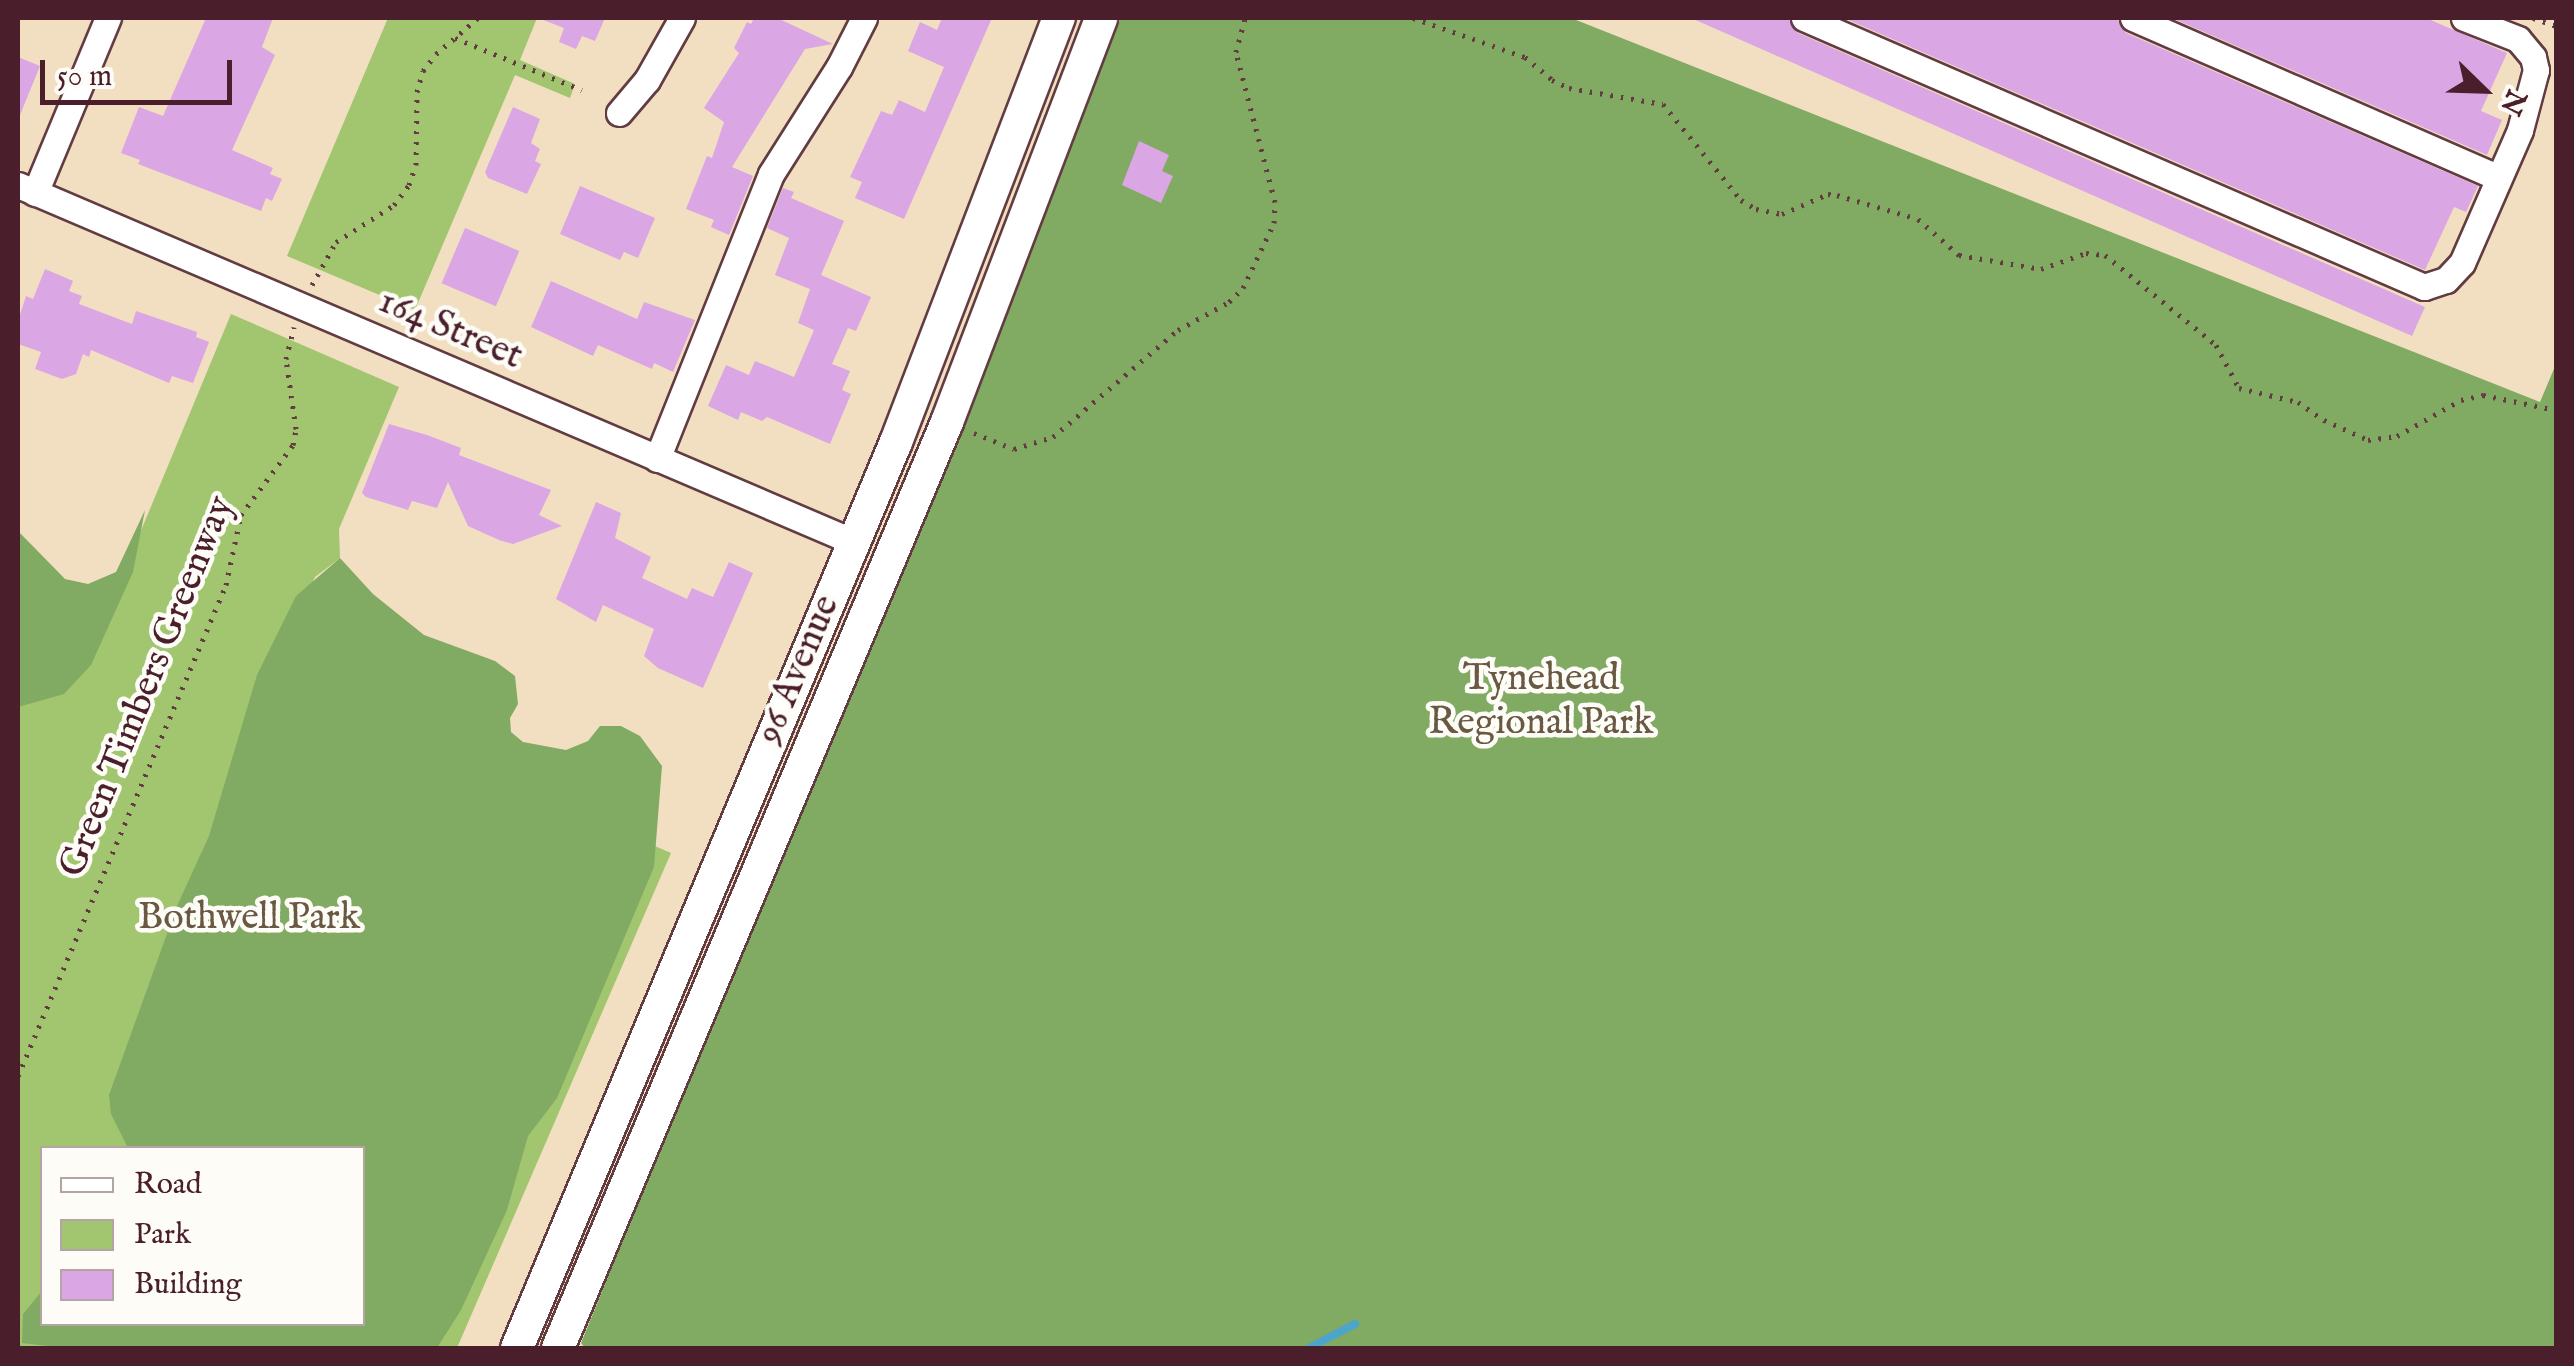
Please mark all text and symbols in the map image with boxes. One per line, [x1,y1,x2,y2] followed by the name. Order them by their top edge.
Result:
[45,40,238,102] scale bar
[2434,40,2534,140] north arrow
[57,58,112,96] text: 50 m
[2491,84,2533,120] text: N
[371,279,529,381] street label: 164 Street
[51,490,245,884] street label: Green Timbers Greenway
[747,589,851,751] street label: 96 Avenue
[1429,657,1653,746] park label: Tynehead Regional Park
[138,896,360,942] park label: Bothwell Park
[40,1146,365,1326] legend
[134,1166,202,1204] text: Road
[134,1216,191,1254] text: Park
[134,1266,242,1304] text: Building

